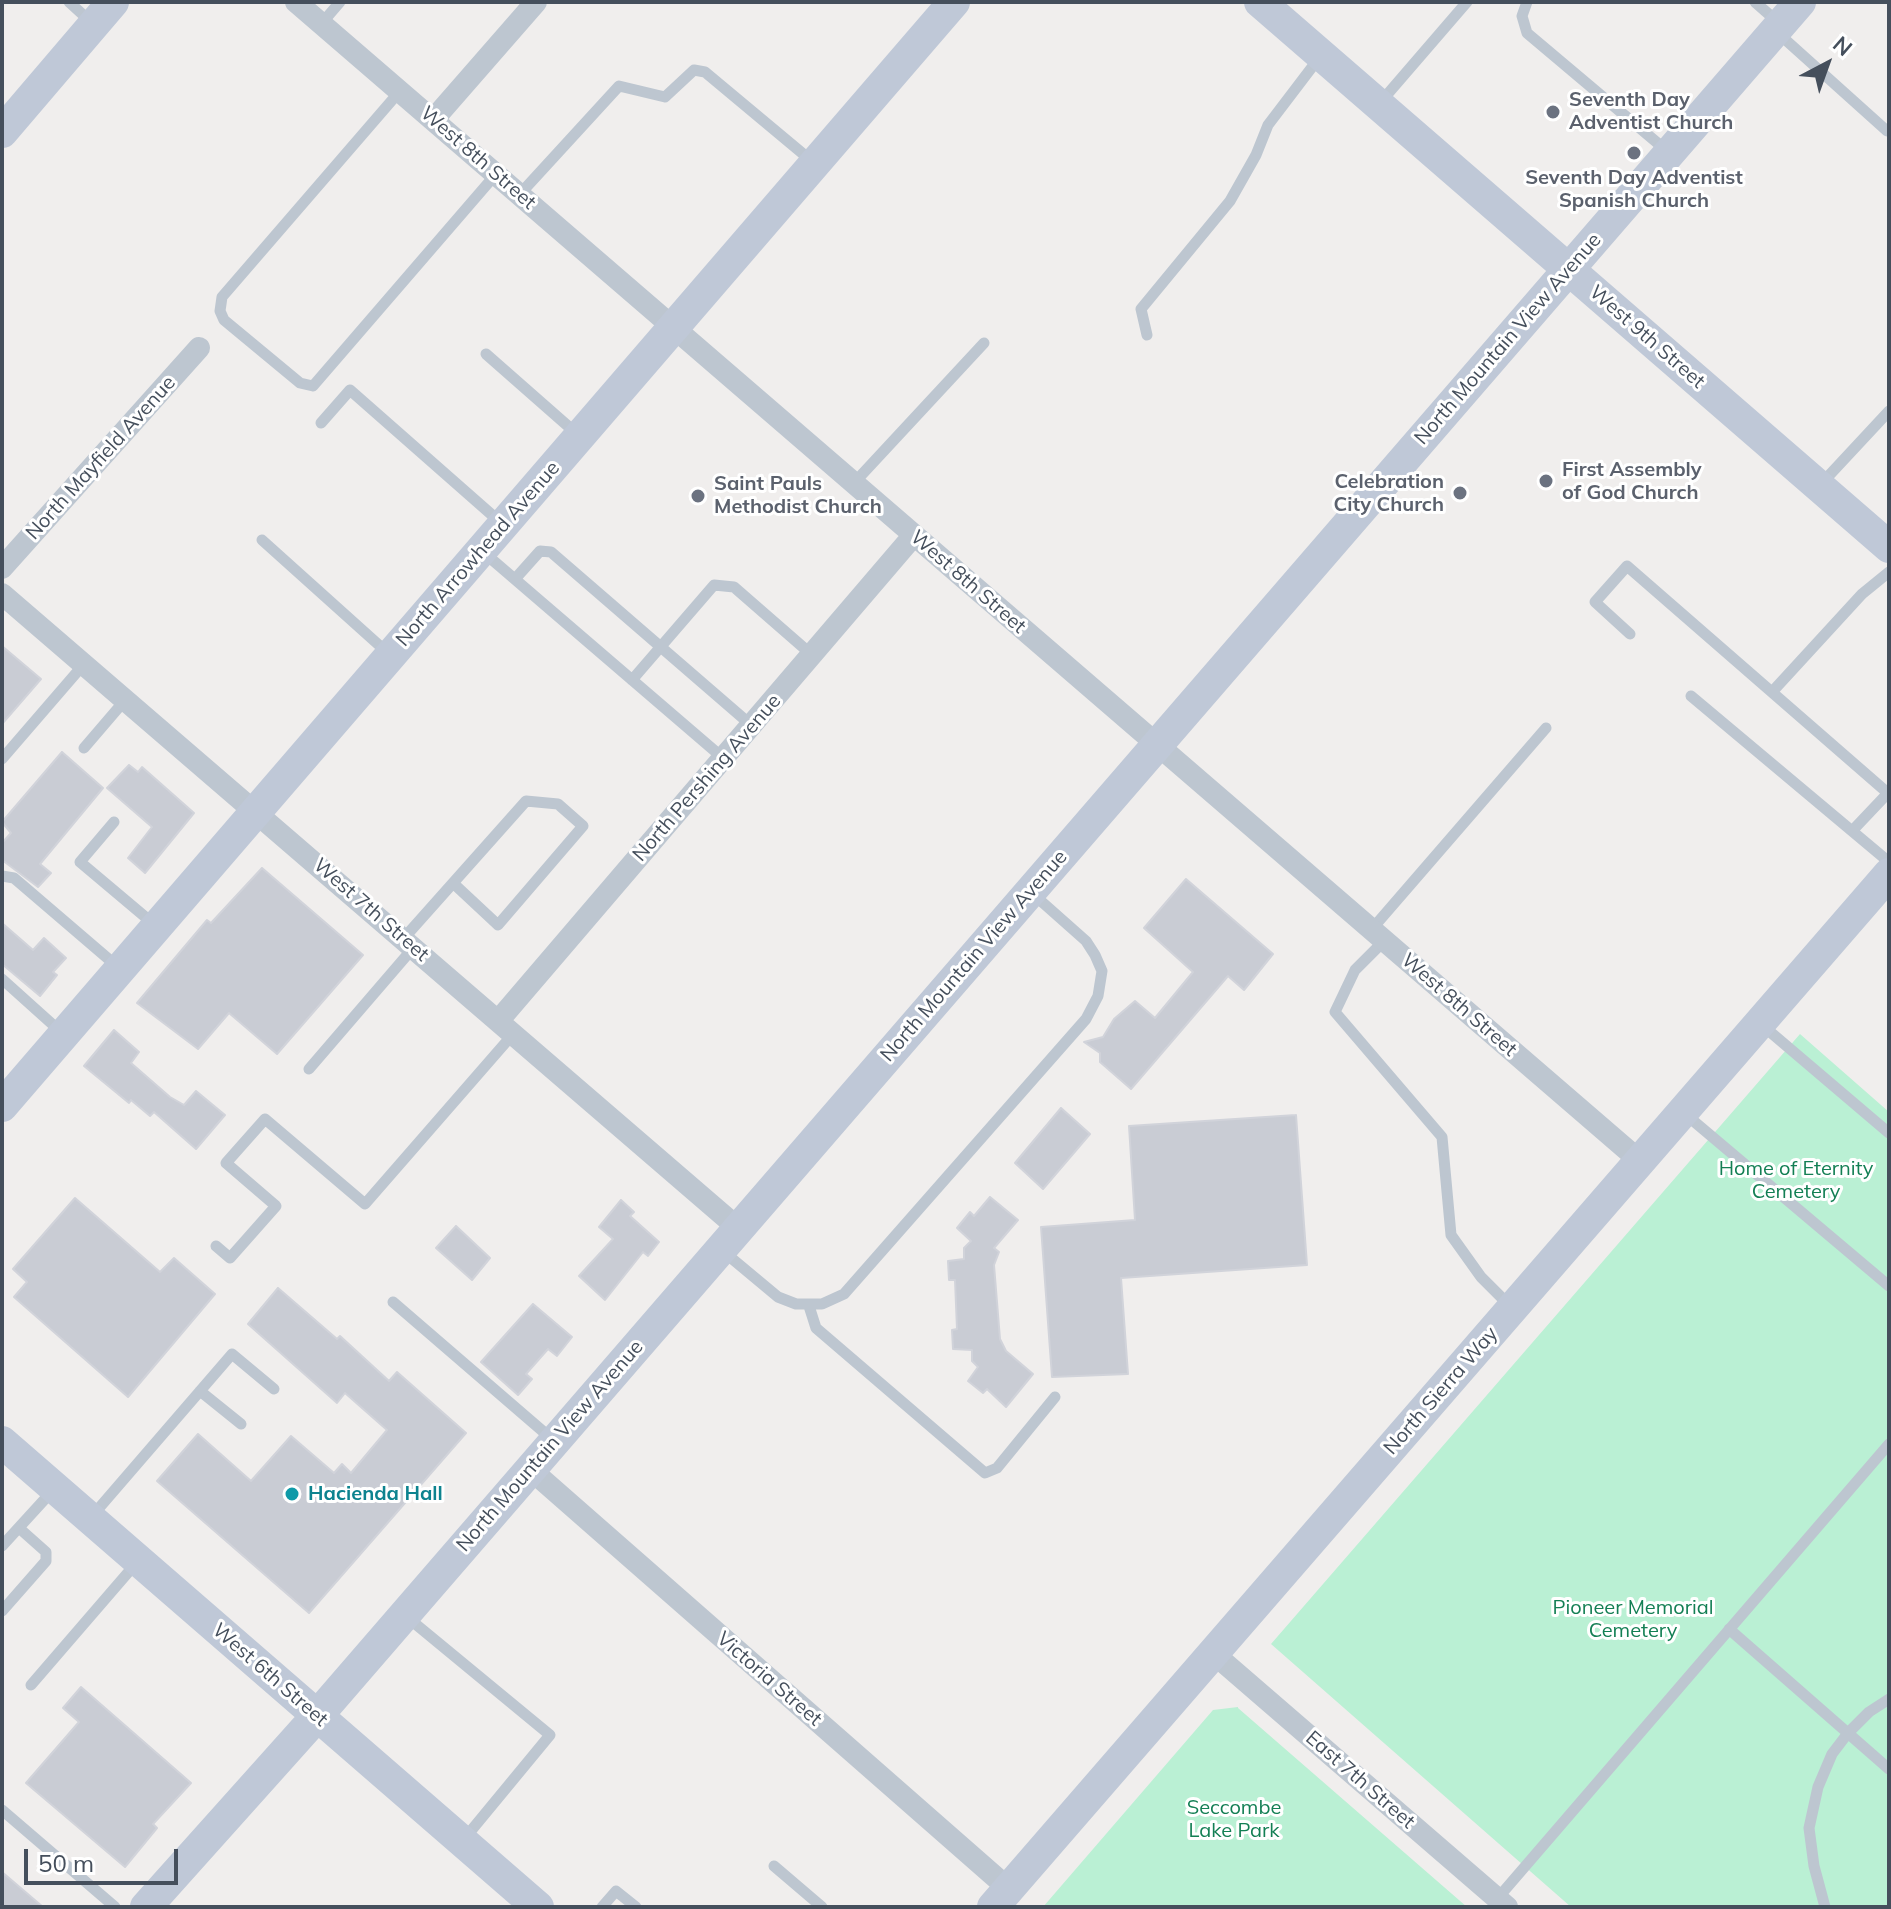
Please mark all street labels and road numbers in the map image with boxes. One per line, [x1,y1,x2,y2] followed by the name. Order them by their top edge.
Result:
[415,101,541,215] street label: West 8th Street
[1410,228,1606,450] street label: North Mountain View Avenue
[1584,280,1710,394] street label: West 9th Street
[21,371,181,545] street label: North Mayfield Avenue
[391,457,565,651] street label: North Arrowhead Avenue
[905,525,1031,639] street label: West 8th Street
[628,689,786,867] street label: North Pershing Avenue
[876,845,1072,1067] street label: North Mountain View Avenue
[308,853,434,967] street label: West 7th Street
[1396,948,1522,1062] street label: West 8th Street
[1379,1322,1503,1460] street label: North Sierra Way
[452,1335,648,1557] street label: North Mountain View Avenue
[207,1618,333,1732] street label: West 6th Street
[712,1627,826,1731] street label: Victoria Street
[1300,1726,1420,1834] street label: East 7th Street

